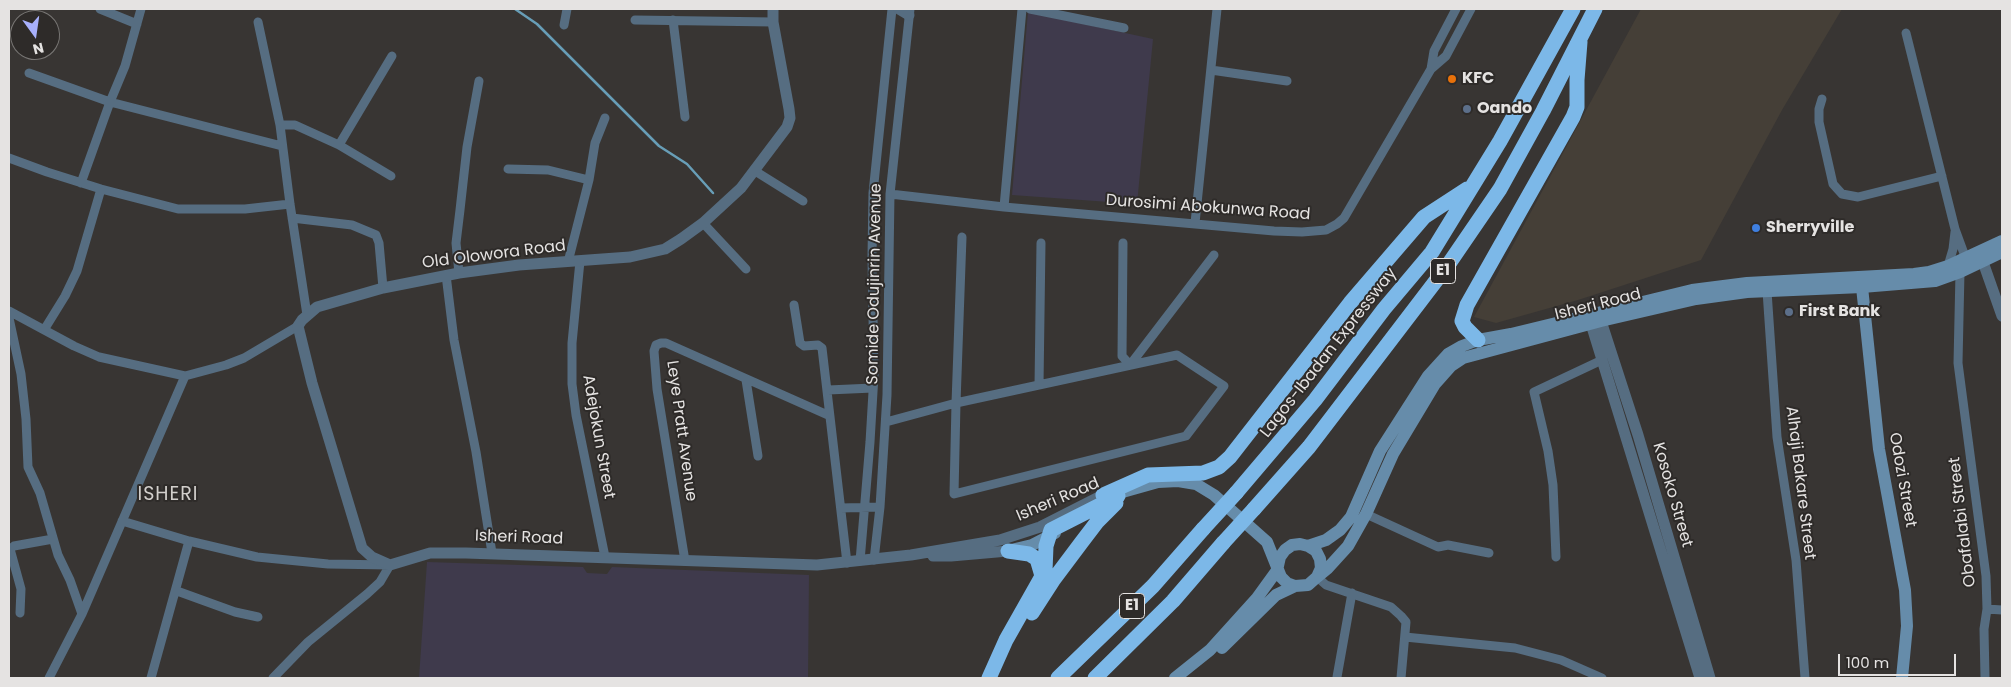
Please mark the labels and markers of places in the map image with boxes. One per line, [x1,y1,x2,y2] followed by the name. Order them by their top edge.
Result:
[1462,69,1494,89] place label: KFC
[1446,73,1458,85] marker: KFC
[1477,99,1532,119] place label: Oando
[1461,103,1473,115] marker: Oando
[1766,218,1854,238] place label: Sherryville
[1750,222,1762,234] marker: Sherryville
[1799,302,1880,322] place label: First Bank
[1783,306,1795,318] marker: First Bank

